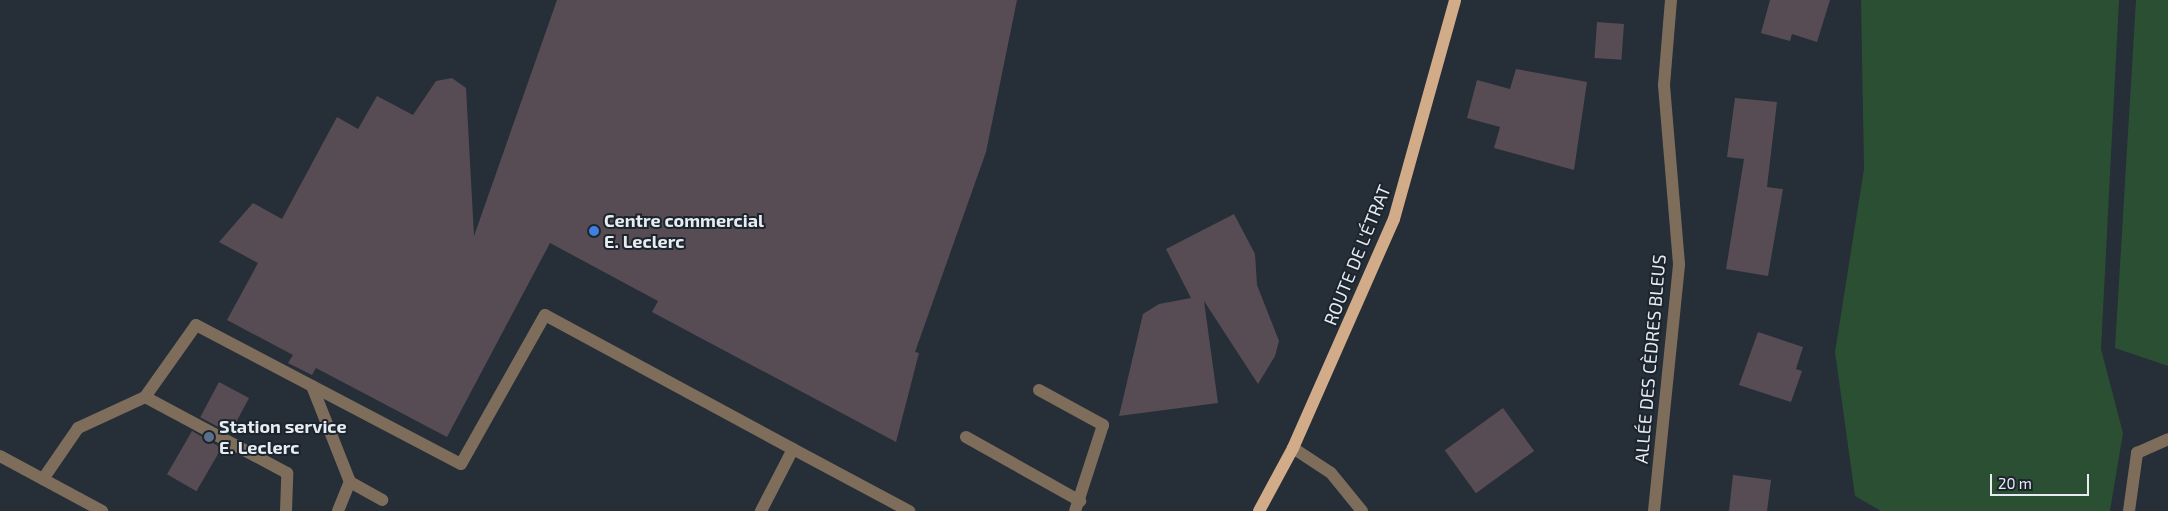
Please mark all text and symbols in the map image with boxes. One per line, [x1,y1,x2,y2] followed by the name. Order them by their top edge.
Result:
[1319,182,1395,328] street label: ROUTE DE L'ÉTRAT
[604,210,764,252] place label: Centre commercial E. Leclerc
[588,225,600,237] marker: Centre commercial E. Leclerc
[1630,253,1670,465] street label: ALLÉE DES CÈDRES BLEUS
[219,416,347,458] place label: Station service E. Leclerc
[203,431,215,443] marker: Station service E. Leclerc
[1993,464,2092,496] scale bar
[1998,474,2032,492] text: 20 m

